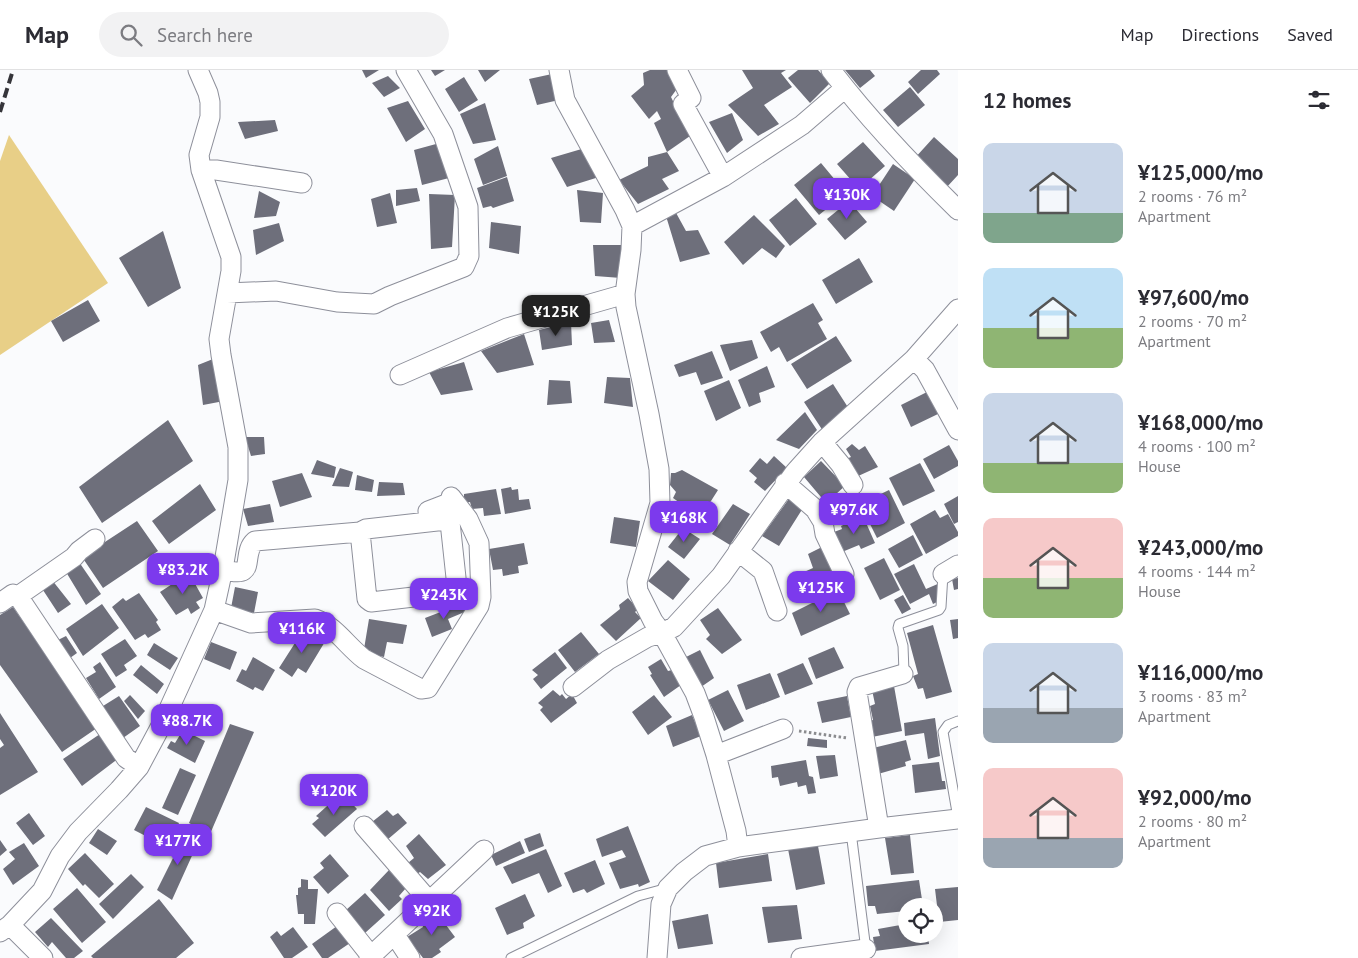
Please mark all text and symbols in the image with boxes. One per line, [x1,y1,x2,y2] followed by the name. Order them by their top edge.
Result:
[99,12,449,57] search box
[25,19,69,50] text: Map
[117,21,145,49] icon: search
[157,23,253,47] text: Search here
[1121,23,1153,46] text: Map
[1181,23,1259,46] text: Directions
[1287,23,1333,46] text: Saved
[1305,86,1333,114] icon: filters
[983,87,1071,114] text: 12 homes
[1138,159,1263,186] text: ¥125,000/mo
[1023,163,1083,223] icon: home
[812,178,882,220] pin: ¥130K
[824,184,870,204] text: ¥130K
[1138,186,1247,206] text: 2 rooms · 76 m²
[1138,206,1211,226] text: Apartment
[1138,284,1249,311] text: ¥97,600/mo
[1023,288,1083,348] icon: home
[521,294,591,337] pin: ¥125K
[533,301,579,321] text: ¥125K
[1138,311,1247,331] text: 2 rooms · 70 m²
[1138,331,1211,351] text: Apartment
[1138,409,1263,436] text: ¥168,000/mo
[1023,413,1083,473] icon: home
[1138,436,1256,456] text: 4 rooms · 100 m²
[1138,456,1181,476] text: House
[813,492,895,535] pin: ¥97.6K
[830,499,878,519] text: ¥97.6K
[649,500,719,543] pin: ¥168K
[661,507,707,527] text: ¥168K
[1138,534,1263,561] text: ¥243,000/mo
[1023,538,1083,598] icon: home
[142,552,224,595] pin: ¥83.2K
[158,559,208,579] text: ¥83.2K
[1138,561,1256,581] text: 4 rooms · 144 m²
[786,570,856,613] pin: ¥125K
[798,577,844,597] text: ¥125K
[409,578,479,620] pin: ¥243K
[1138,581,1181,601] text: House
[421,584,467,604] text: ¥243K
[267,612,337,654] pin: ¥116K
[279,618,325,638] text: ¥116K
[1138,659,1263,686] text: ¥116,000/mo
[1023,663,1083,723] icon: home
[1138,686,1247,706] text: 3 rooms · 83 m²
[146,704,228,746] pin: ¥88.7K
[1138,706,1211,726] text: Apartment
[162,710,212,730] text: ¥88.7K
[299,774,369,816] pin: ¥120K
[311,780,357,800] text: ¥120K
[1138,784,1251,811] text: ¥92,000/mo
[1023,788,1083,848] icon: home
[1138,811,1247,831] text: 2 rooms · 80 m²
[143,824,213,866] pin: ¥177K
[155,830,201,850] text: ¥177K
[1138,831,1211,851] text: Apartment
[402,894,462,936] pin: ¥92K
[898,898,943,943] map controls
[898,898,943,943] button: locate
[413,900,451,920] text: ¥92K

